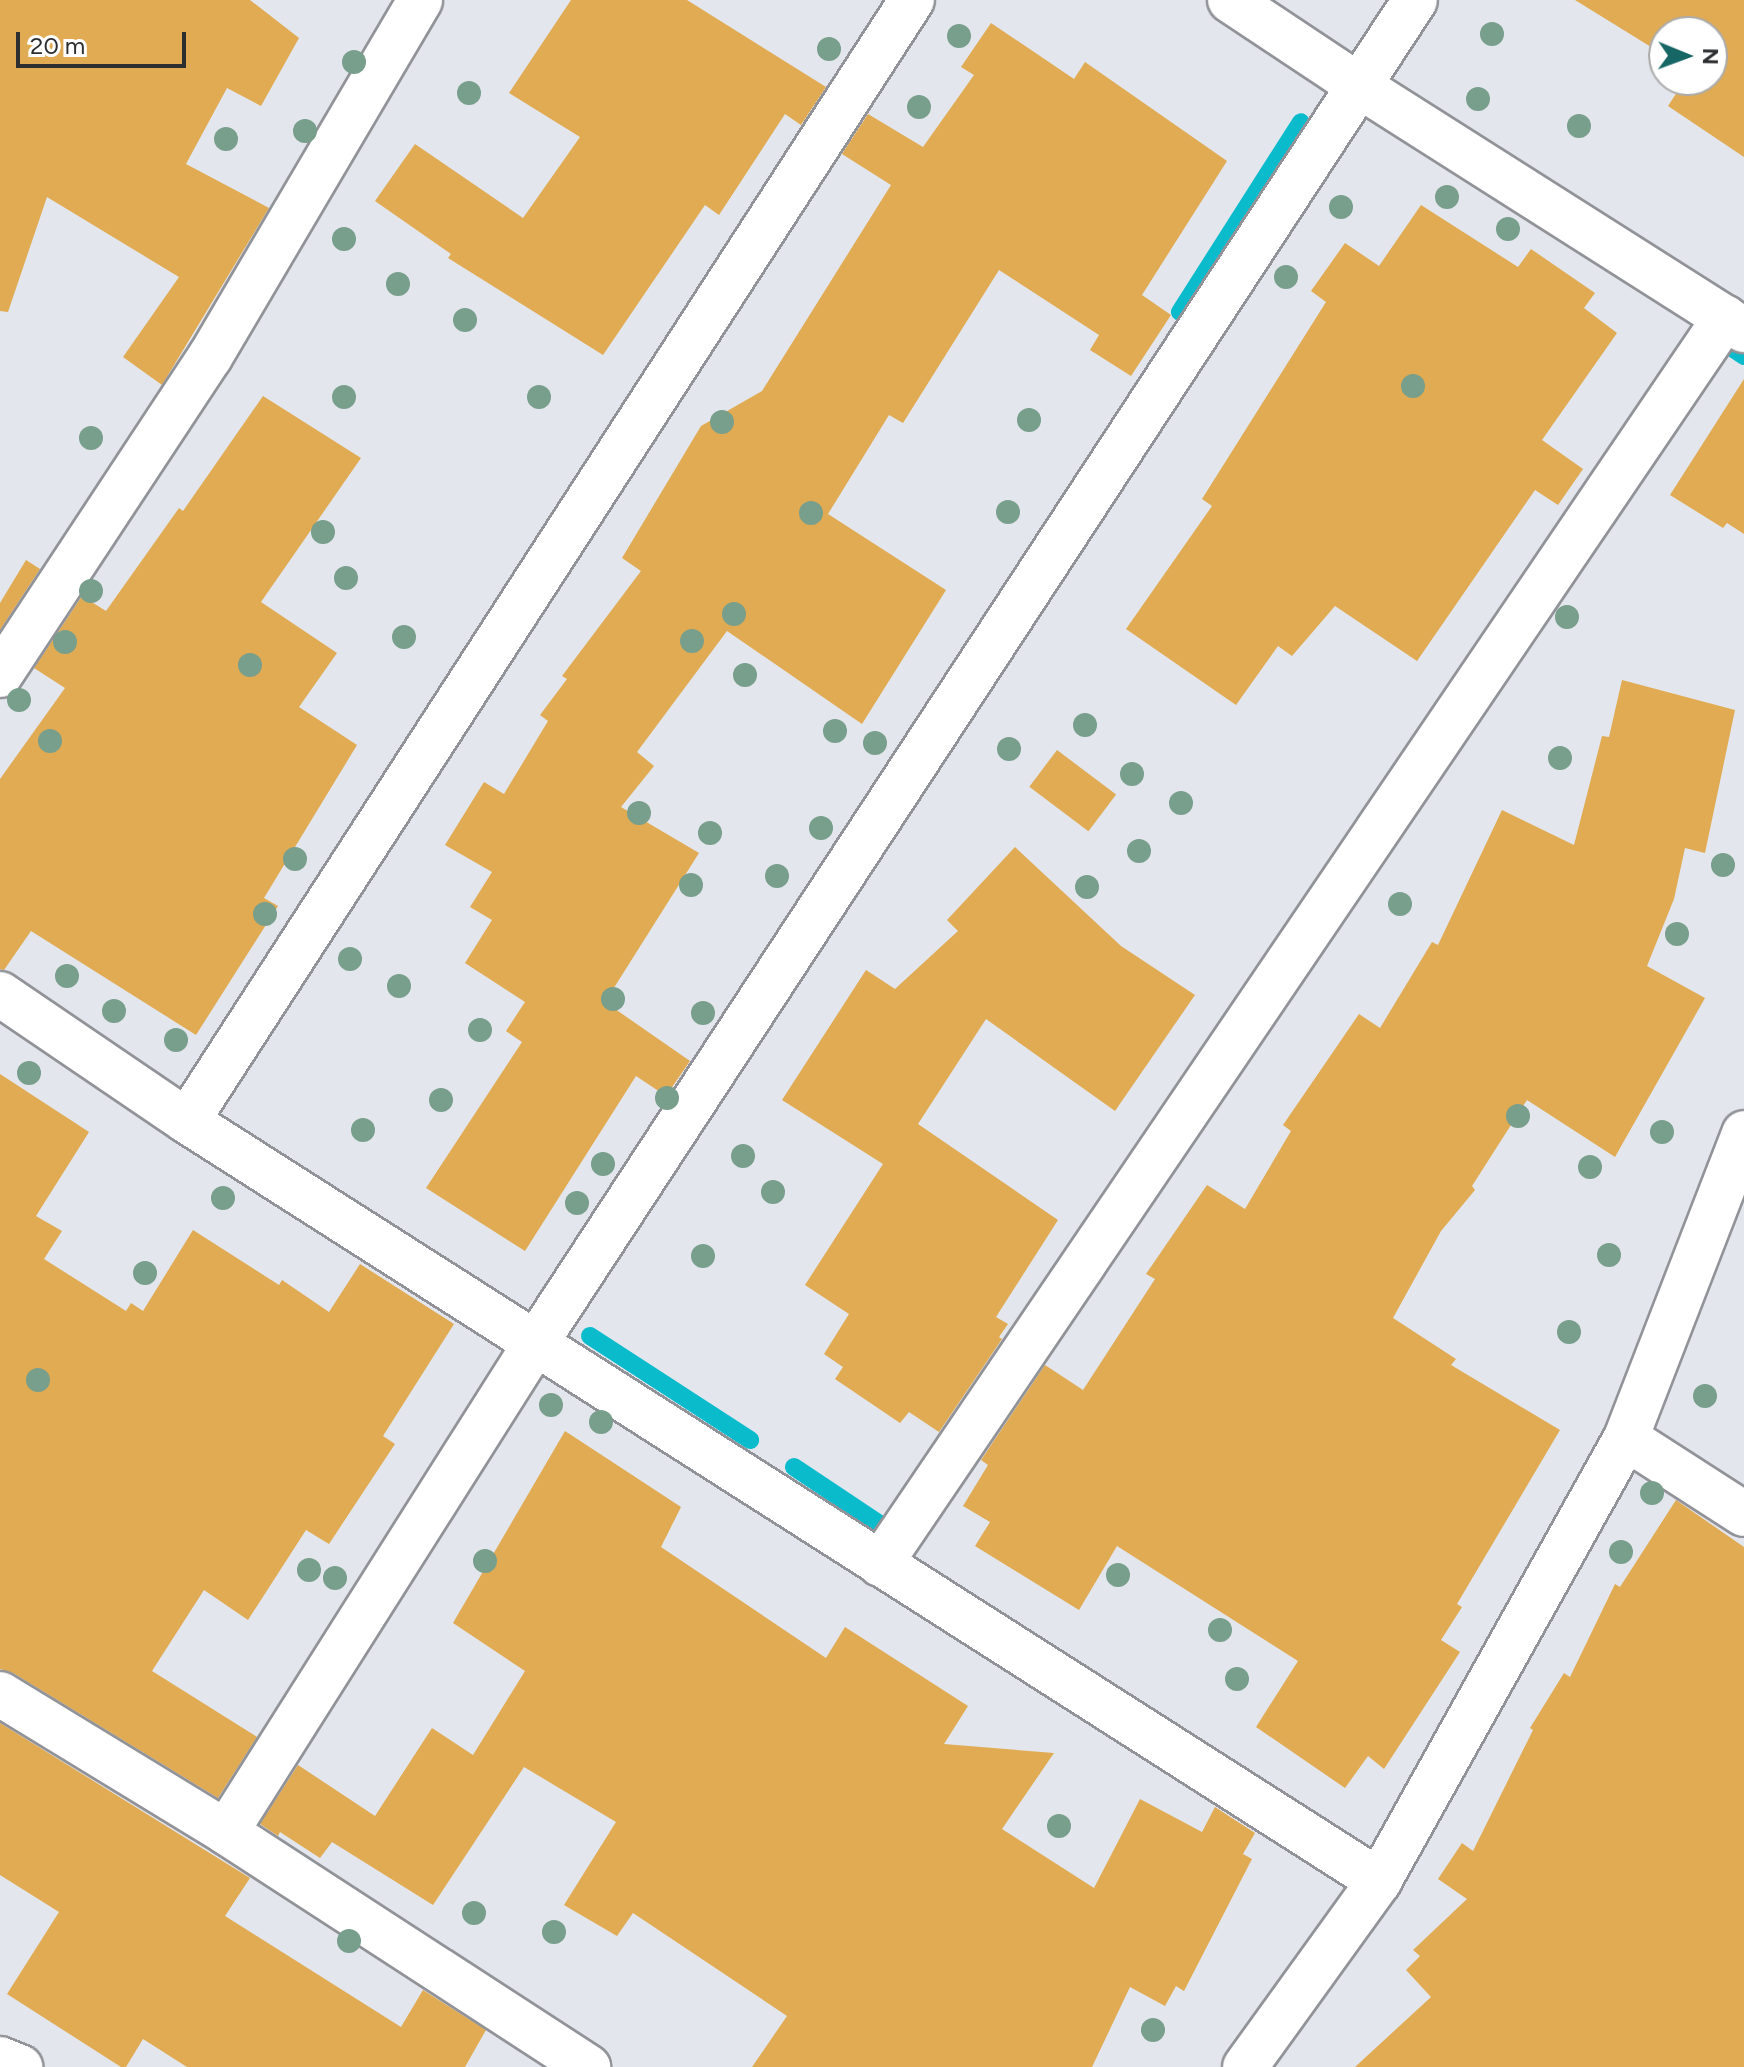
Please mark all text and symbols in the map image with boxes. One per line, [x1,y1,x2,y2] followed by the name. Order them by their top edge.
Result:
[20,16,190,66] scale bar
[1648,16,1728,96] north arrow
[30,31,85,60] text: 20 m
[1697,48,1724,65] text: N

